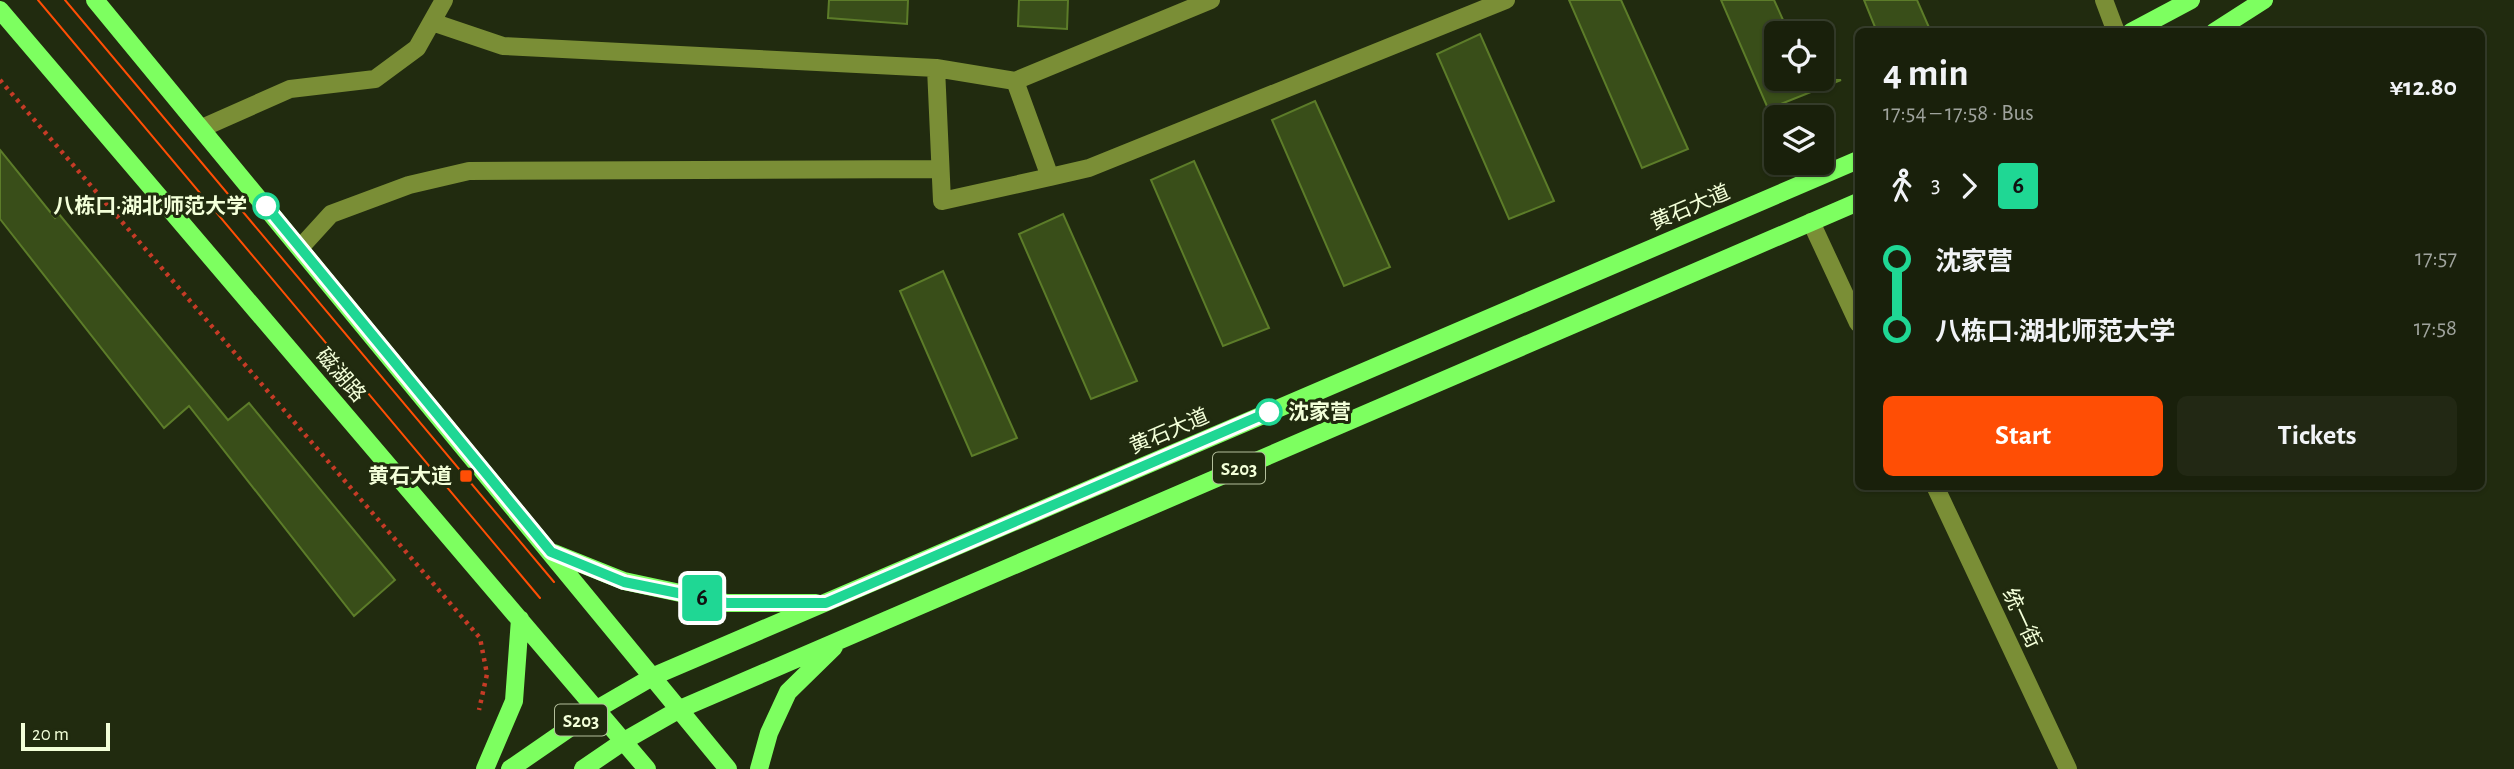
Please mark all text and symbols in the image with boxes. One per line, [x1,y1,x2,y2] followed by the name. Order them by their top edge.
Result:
[1764,21,1834,175] map controls
[1764,21,1834,91] button: locate
[1883,55,1969,93] text: 4 min
[2389,74,2457,100] text: ¥12.80
[1883,102,2034,125] text: 17:54 – 17:58 · Bus
[1764,105,1834,175] button: layers
[1883,167,1921,205] icon: walk
[1950,167,1988,205] icon: forward
[1931,174,1940,197] text: 3
[2012,174,2024,198] text: 6
[1647,180,1733,234] street label: 黄石大道
[253,193,279,219] marker: 八栋口·湖北师范大学
[53,194,247,217] place label: 八栋口·湖北师范大学
[2415,247,2457,270] text: 17:57
[1935,249,2013,275] text: 沈家营
[2414,317,2457,340] text: 17:58
[1935,319,2175,345] text: 八栋口·湖北师范大学
[312,344,370,406] street label: 磁湖路
[1883,396,2163,476] button: Start
[2177,396,2457,476] button: Tickets
[1256,399,1282,425] marker: 沈家营
[1288,400,1351,423] place label: 沈家营
[1126,404,1212,458] street label: 黄石大道
[1213,453,1265,484] road number: S203
[368,465,452,487] place label: 黄石大道
[458,468,474,484] marker: 黄石大道
[679,575,725,621] line badge: 6
[1999,585,2045,651] street label: 统一街
[696,586,708,610] text: 6
[555,705,607,736] road number: S203
[21,720,110,752] scale bar
[32,725,69,744] text: 20 m

